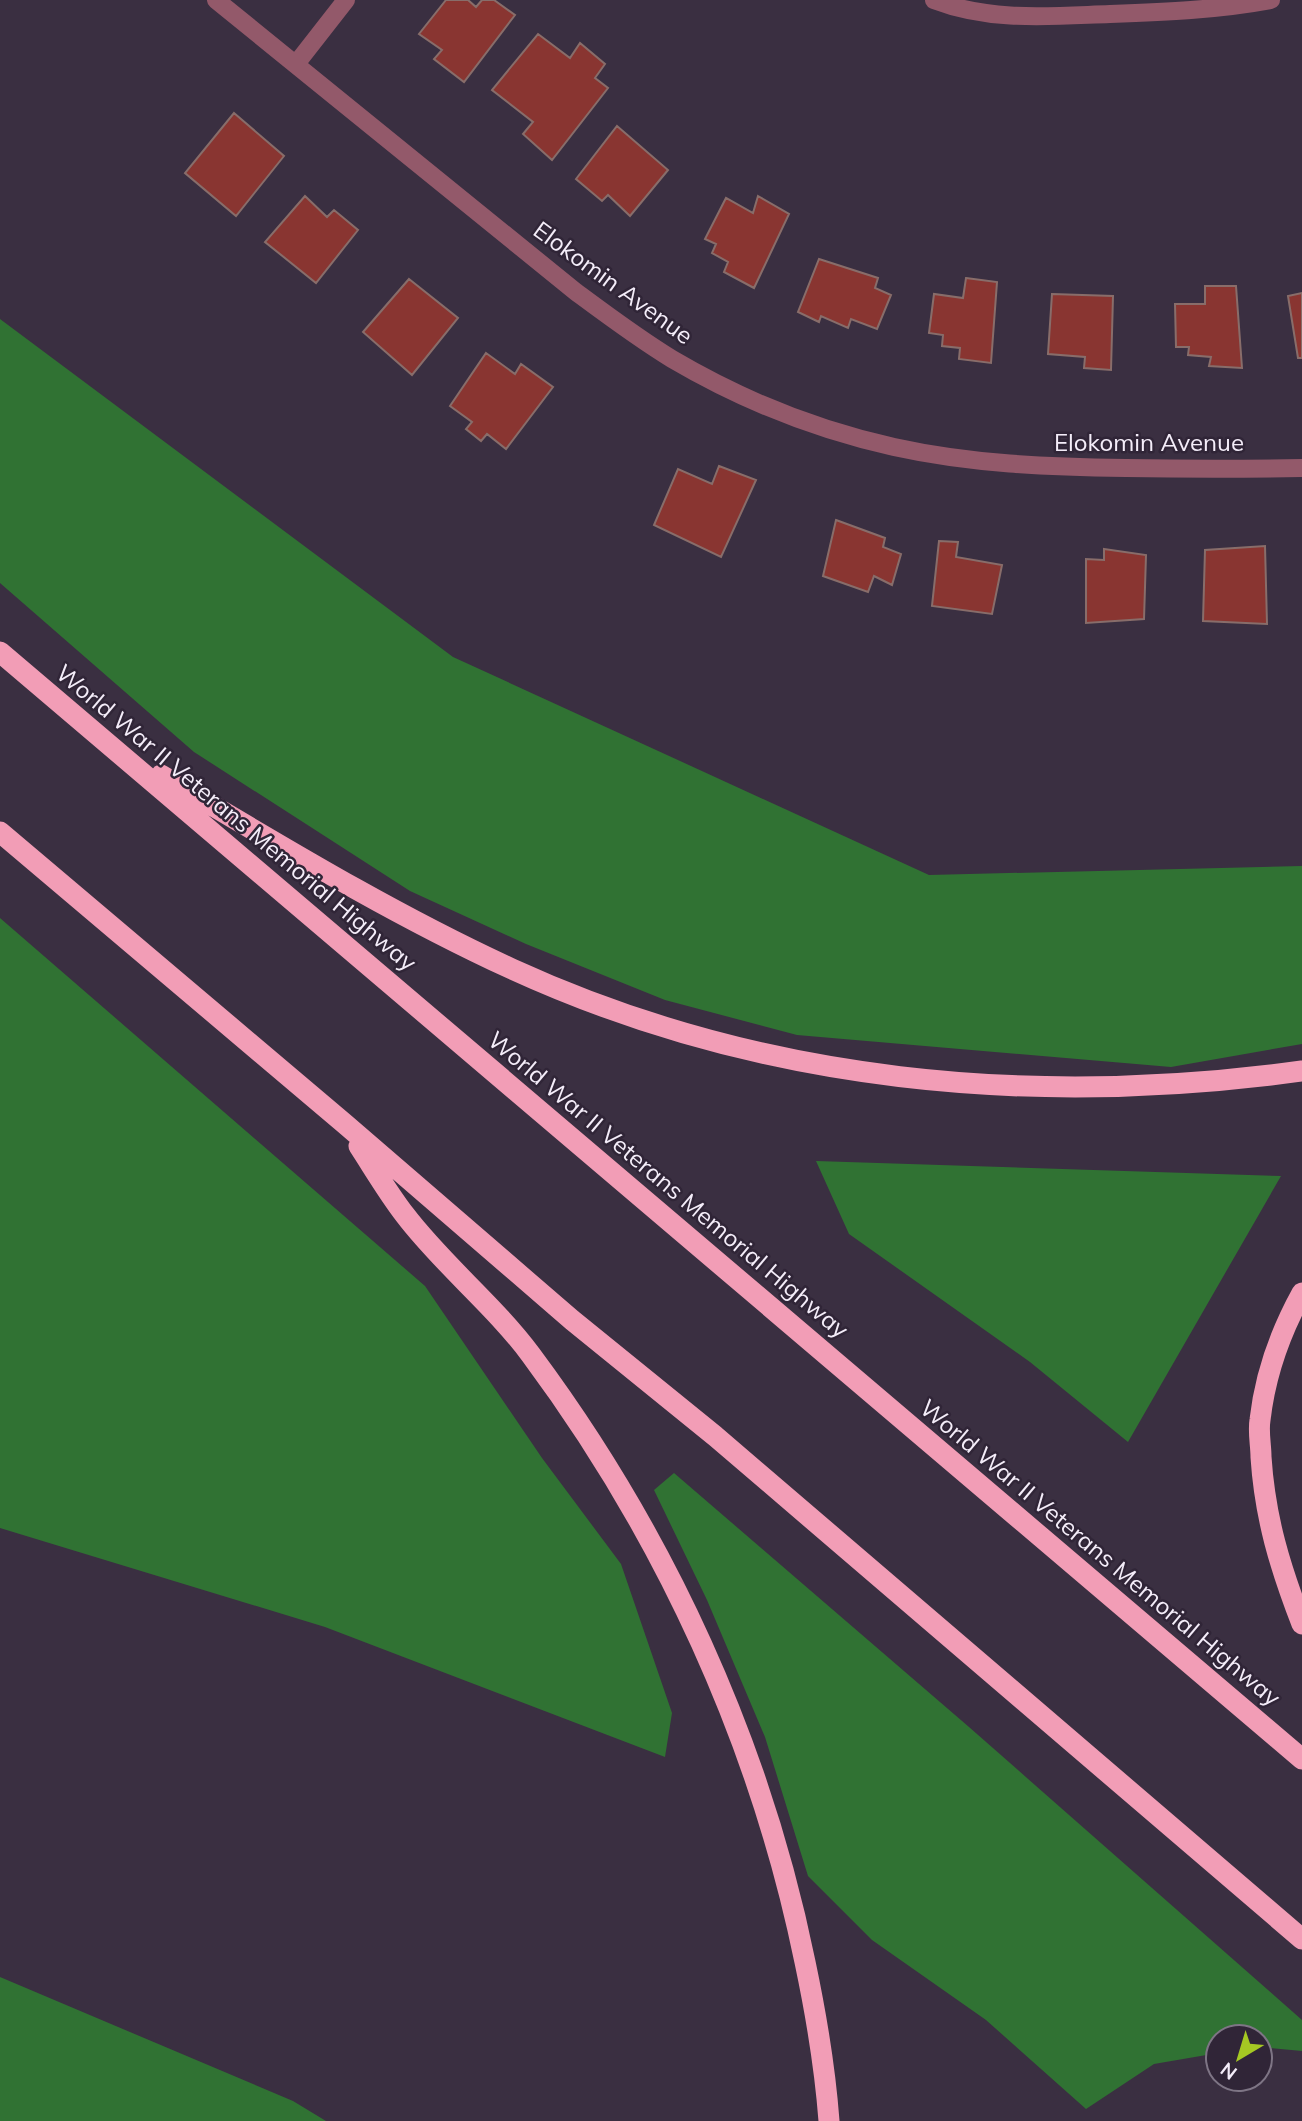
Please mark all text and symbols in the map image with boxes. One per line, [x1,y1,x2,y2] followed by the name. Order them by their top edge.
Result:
[528,214,699,350] street label: Elokomin Avenue
[1054,427,1244,457] street label: Elokomin Avenue
[50,657,423,977] street label: World War II Veterans Memorial Highway
[482,1024,855,1344] street label: World War II Veterans Memorial Highway
[914,1392,1287,1712] street label: World War II Veterans Memorial Highway
[1204,2023,1274,2093] north arrow
[1215,2058,1242,2085] text: N

